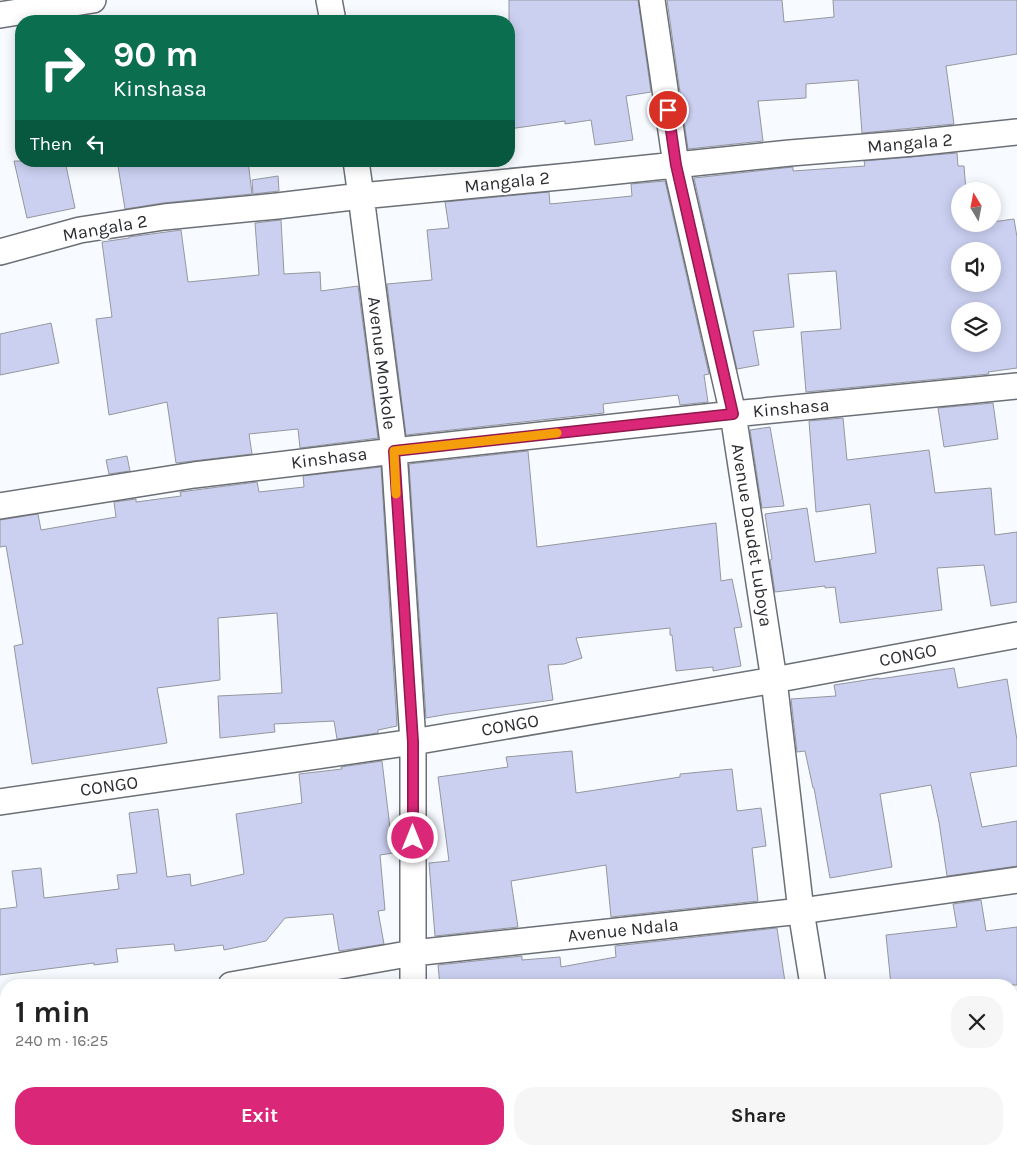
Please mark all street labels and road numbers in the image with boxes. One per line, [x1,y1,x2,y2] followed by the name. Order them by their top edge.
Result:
[866,128,954,158] street label: Mangala 2
[463,167,551,197] street label: Mangala 2
[61,210,149,246] street label: Mangala 2
[363,295,401,431] street label: Avenue Monkole
[752,394,830,422] street label: Kinshasa
[290,442,368,474] street label: Kinshasa
[727,442,777,628] street label: Avenue Daudet Luboya
[877,639,939,671] street label: CONGO
[479,709,541,741] street label: CONGO
[79,771,139,801] street label: CONGO
[566,913,680,947] street label: Avenue Ndala

